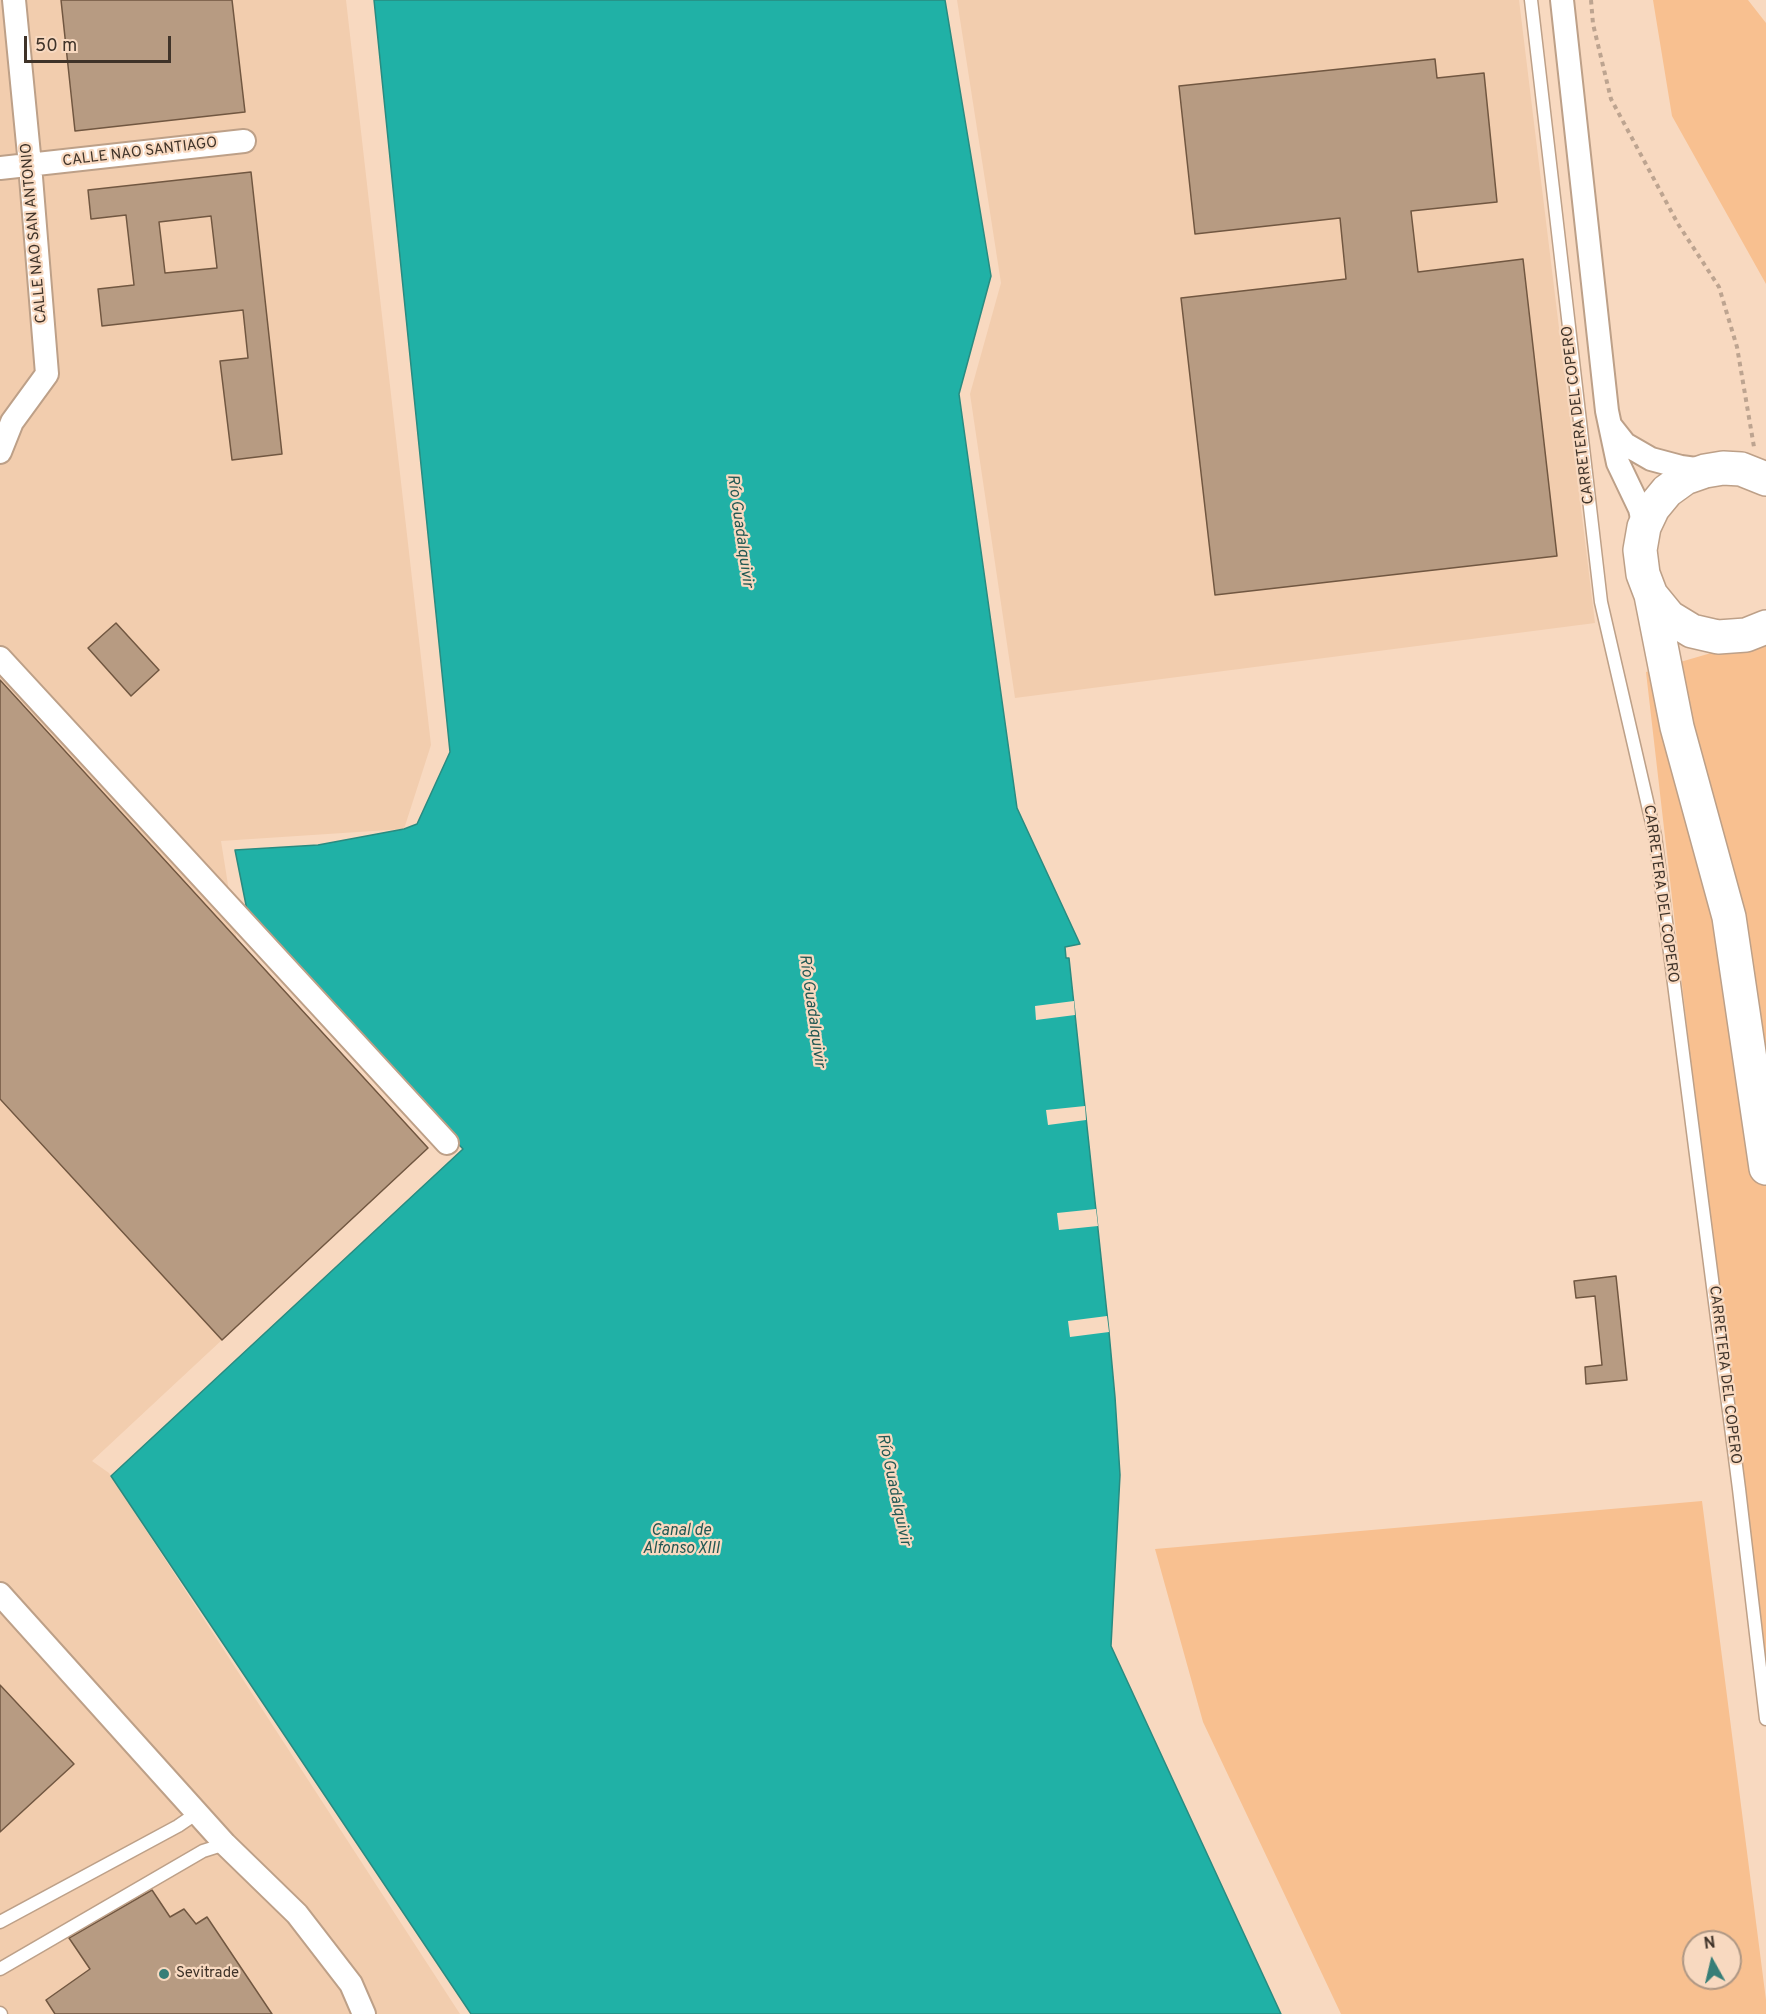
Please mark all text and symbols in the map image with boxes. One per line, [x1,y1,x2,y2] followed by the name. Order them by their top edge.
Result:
[27,24,174,62] scale bar
[35,35,77,58] text: 50 m
[62,135,218,171] street label: CALLE NAO SANTIAGO
[18,142,52,324] street label: CALLE NAO SAN ANTONIO
[1559,325,1599,505] street label: CARRETERA DEL COPERO
[722,473,756,589] water label: Río Guadalquivir
[1639,804,1681,984] street label: CARRETERA DEL COPERO
[794,953,828,1069] water label: Río Guadalquivir
[1704,1285,1744,1465] street label: CARRETERA DEL COPERO
[872,1432,914,1548] water label: Río Guadalquivir
[642,1522,720,1560] water label: Canal de Alfonso XIII
[1682,1930,1742,1990] north arrow
[1703,1933,1717,1955] text: N
[176,1965,239,1983] place label: Sevitrade
[157,1967,171,1981] marker: Sevitrade

